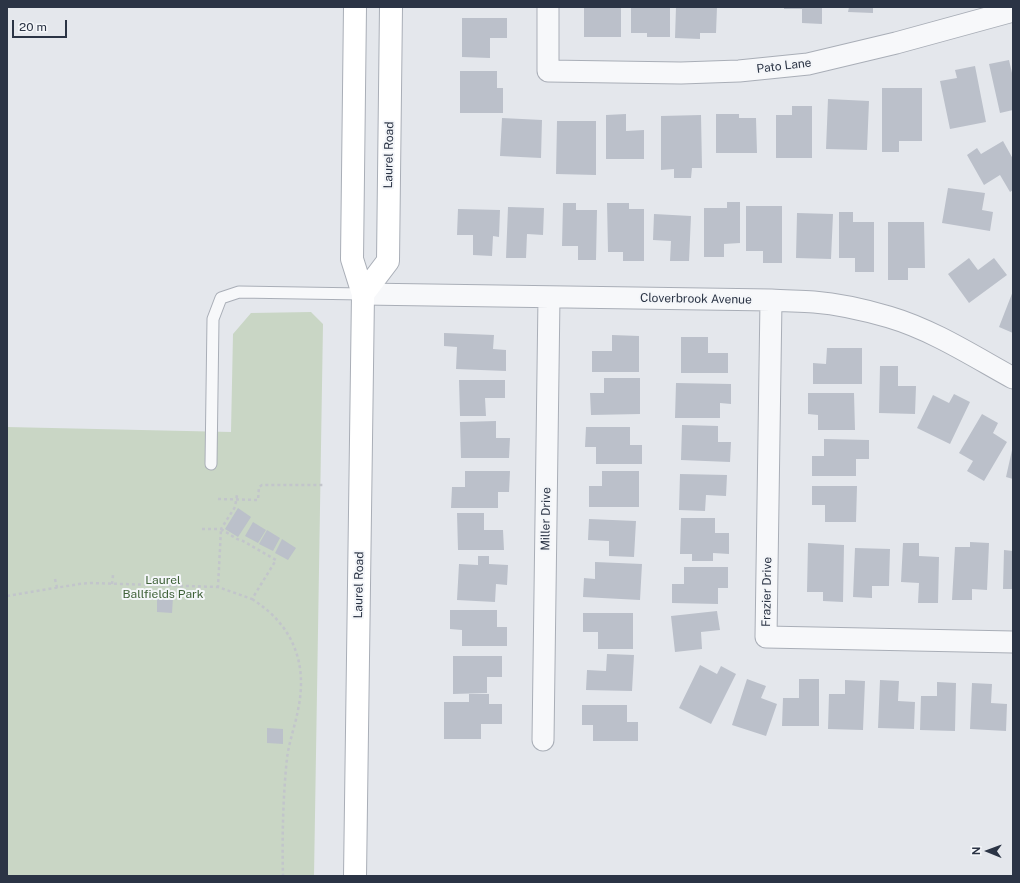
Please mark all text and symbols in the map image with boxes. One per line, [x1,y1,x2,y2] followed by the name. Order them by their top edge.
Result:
[14,12,69,38] scale bar
[19,20,47,34] text: 20 m
[756,55,812,77] street label: Pato Lane
[381,121,397,189] street label: Laurel Road
[640,291,752,307] street label: Cloverbrook Avenue
[538,487,554,551] street label: Miller Drive
[351,551,367,619] street label: Laurel Road
[759,557,775,627] street label: Frazier Drive
[123,573,203,601] park label: Laurel Ballfields Park
[968,831,1008,871] north arrow
[970,846,982,855] text: N

